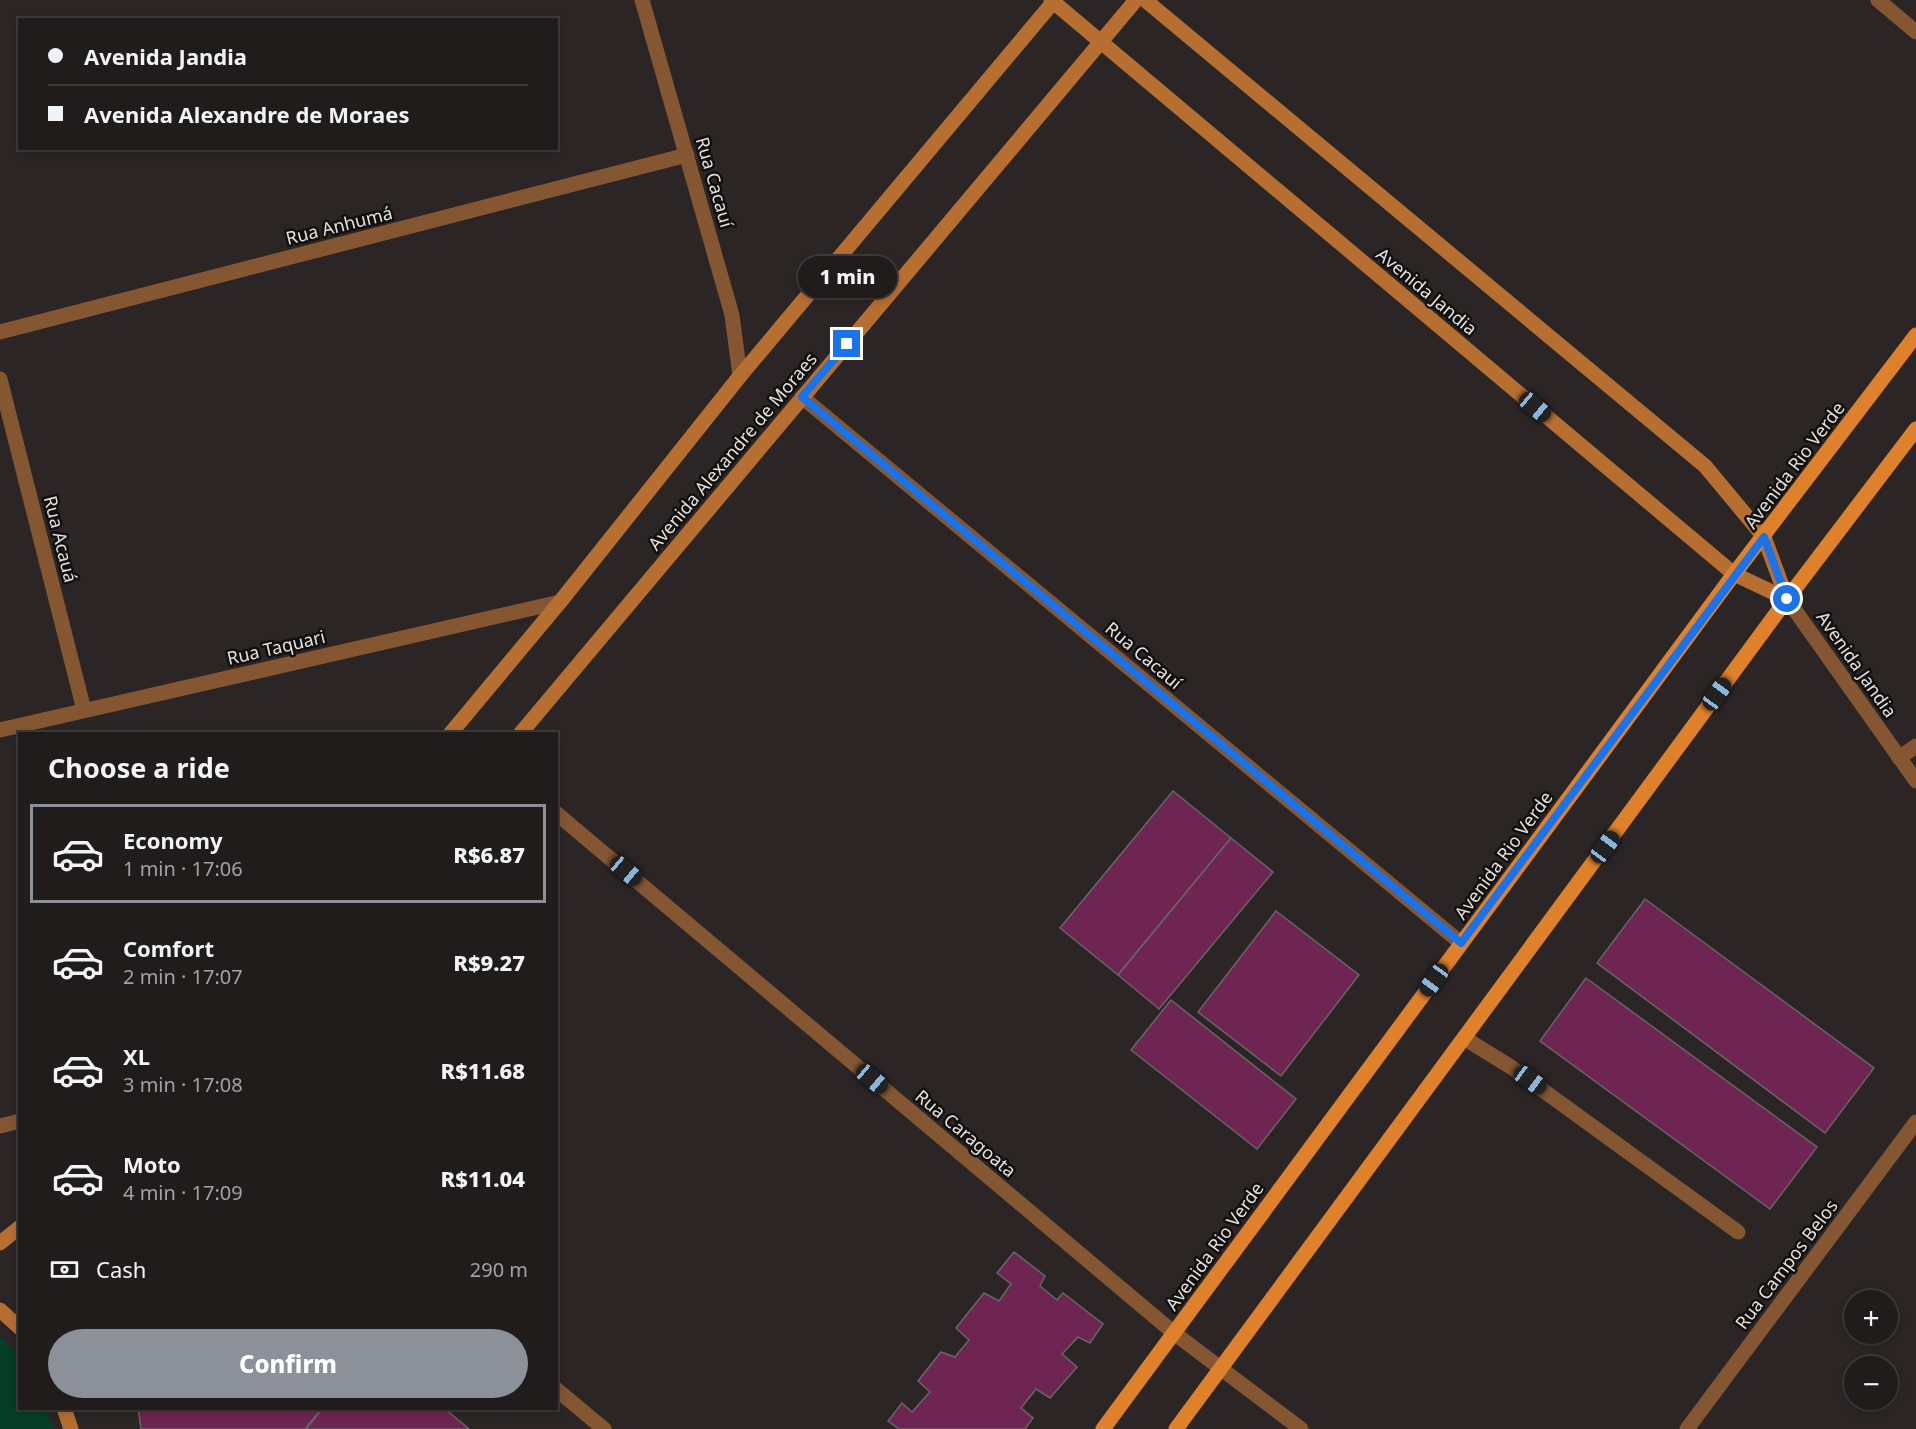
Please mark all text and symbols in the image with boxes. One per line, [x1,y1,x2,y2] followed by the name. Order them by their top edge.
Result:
[84,41,247,71] text: Avenida Jandia
[84,99,409,129] text: Avenida Alexandre de Moraes
[691,134,739,230] street label: Rua Cacauí
[283,200,395,250] street label: Rua Anhumá
[1372,242,1482,340] street label: Avenida Jandia
[798,257,896,299] callout: 1 min
[820,263,875,290] text: 1 min
[833,330,860,357] route end
[642,347,822,555] street label: Avenida Alexandre de Moraes
[1515,389,1555,425] car
[1738,397,1850,533] street label: Avenida Rio Verde
[39,493,83,585] street label: Rua Acauá
[1773,585,1800,612] route start
[1812,606,1902,722] street label: Avenida Jandia
[1101,616,1188,694] street label: Rua Cacauí
[225,624,327,670] street label: Rua Taquari
[1699,674,1735,714] car
[48,749,230,786] text: Choose a ride
[1448,786,1558,924] street label: Avenida Rio Verde
[123,825,222,855] text: Economy
[51,827,105,881] icon: car
[1587,827,1623,867] car
[453,839,525,869] text: R$6.87
[606,853,646,889] car
[123,855,243,882] text: 1 min · 17:06
[123,933,214,963] text: Comfort
[51,935,105,989] icon: car
[453,947,525,977] text: R$9.27
[1416,960,1452,1000] car
[123,963,243,990] text: 2 min · 17:07
[123,1041,150,1071] text: XL
[51,1043,105,1097] icon: car
[441,1055,525,1085] text: R$11.68
[852,1061,892,1097] car
[1510,1062,1550,1098] car
[123,1071,243,1098] text: 3 min · 17:08
[911,1084,1021,1182] street label: Rua Caragoata
[123,1149,181,1179] text: Moto
[51,1151,105,1205] icon: car
[441,1163,525,1193] text: R$11.04
[1159,1177,1269,1315] street label: Avenida Rio Verde
[123,1179,243,1206] text: 4 min · 17:09
[1729,1194,1843,1334] street label: Rua Campos Belos
[48,1253,81,1286] icon: cash
[96,1254,146,1284] text: Cash
[470,1256,528,1283] text: 290 m
[1844,1290,1898,1410] map controls
[1844,1290,1898,1344] button: +
[48,1329,528,1398] button: Confirm
[1844,1356,1898,1410] button: −

